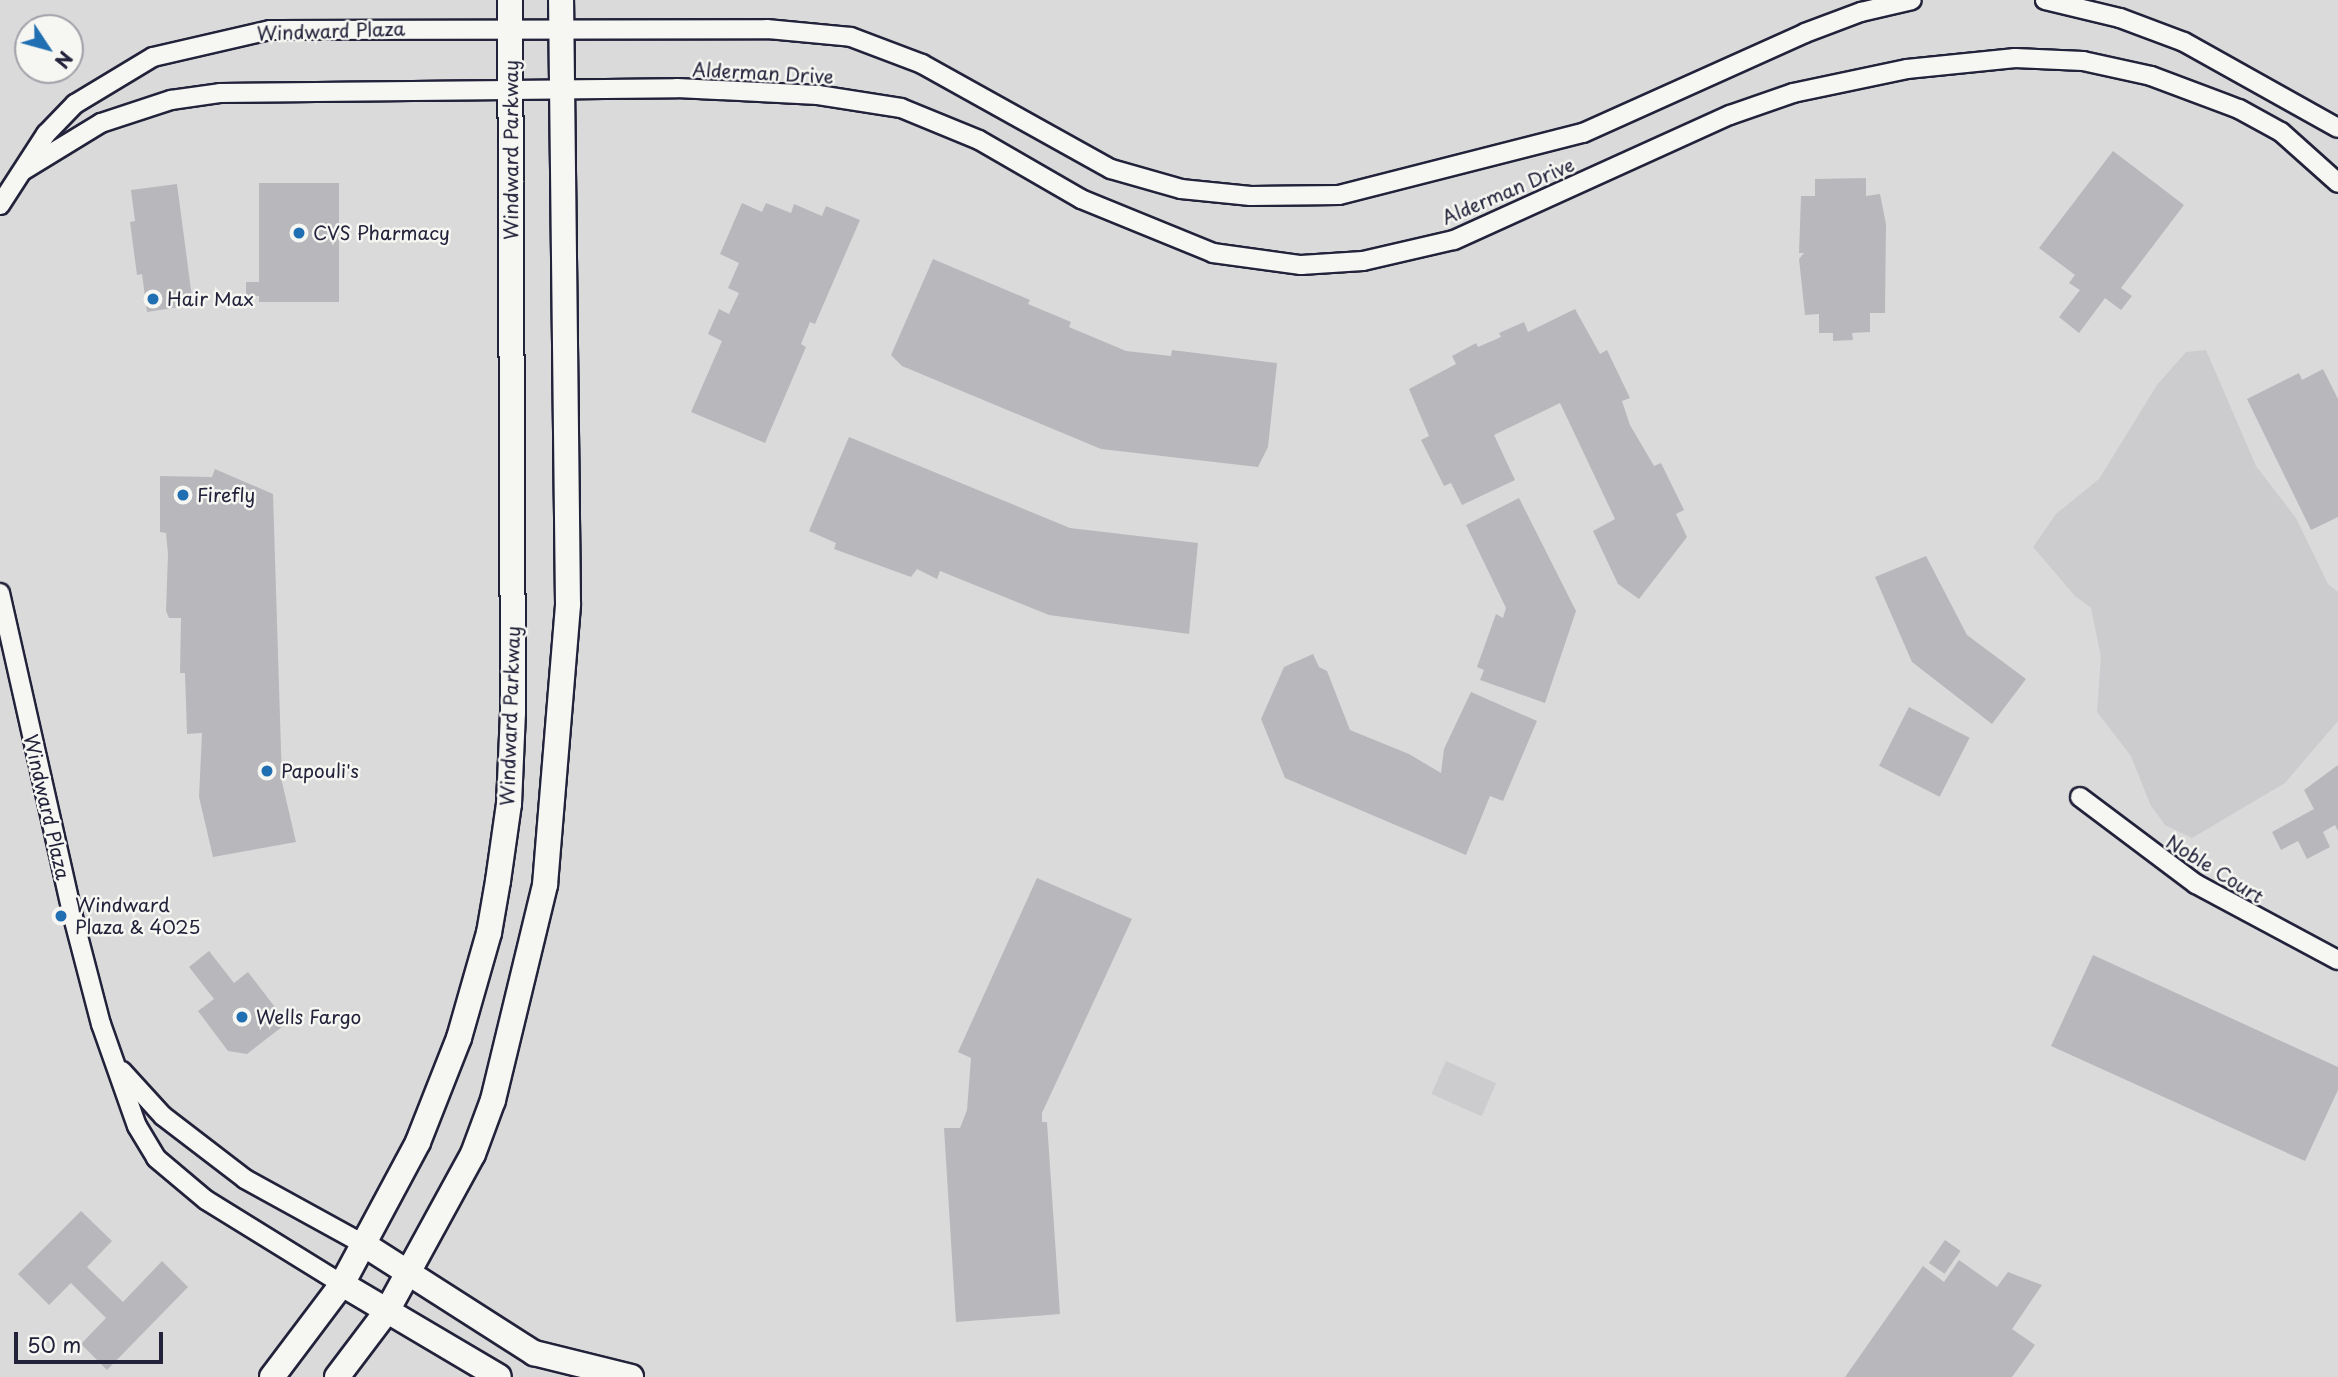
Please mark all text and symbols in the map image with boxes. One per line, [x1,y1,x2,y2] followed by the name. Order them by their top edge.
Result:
[14,14,84,84] north arrow
[256,17,406,45] street label: Windward Plaza
[49,46,80,74] text: N
[691,58,835,88] street label: Alderman Drive
[500,59,522,241] street label: Windward Parkway
[1438,153,1578,229] street label: Alderman Drive
[313,222,453,244] place label: CVS Pharmacy
[291,225,307,241] marker: CVS Pharmacy
[167,288,254,310] place label: Hair Max
[145,291,161,307] marker: Hair Max
[197,484,255,506] place label: Firefly
[175,487,191,503] marker: Firefly
[495,625,525,807] street label: Windward Parkway
[19,731,75,883] street label: Windward Plaza
[281,760,359,782] place label: Papouli's
[259,763,275,779] marker: Papouli's
[2162,830,2268,908] street label: Noble Court
[75,894,202,938] place label: Windward Plaza & 4025
[53,908,69,924] marker: Windward Plaza & 4025
[256,1006,362,1028] place label: Wells Fargo
[234,1009,250,1025] marker: Wells Fargo
[18,1318,166,1362] scale bar
[27,1328,81,1360] text: 50 m

